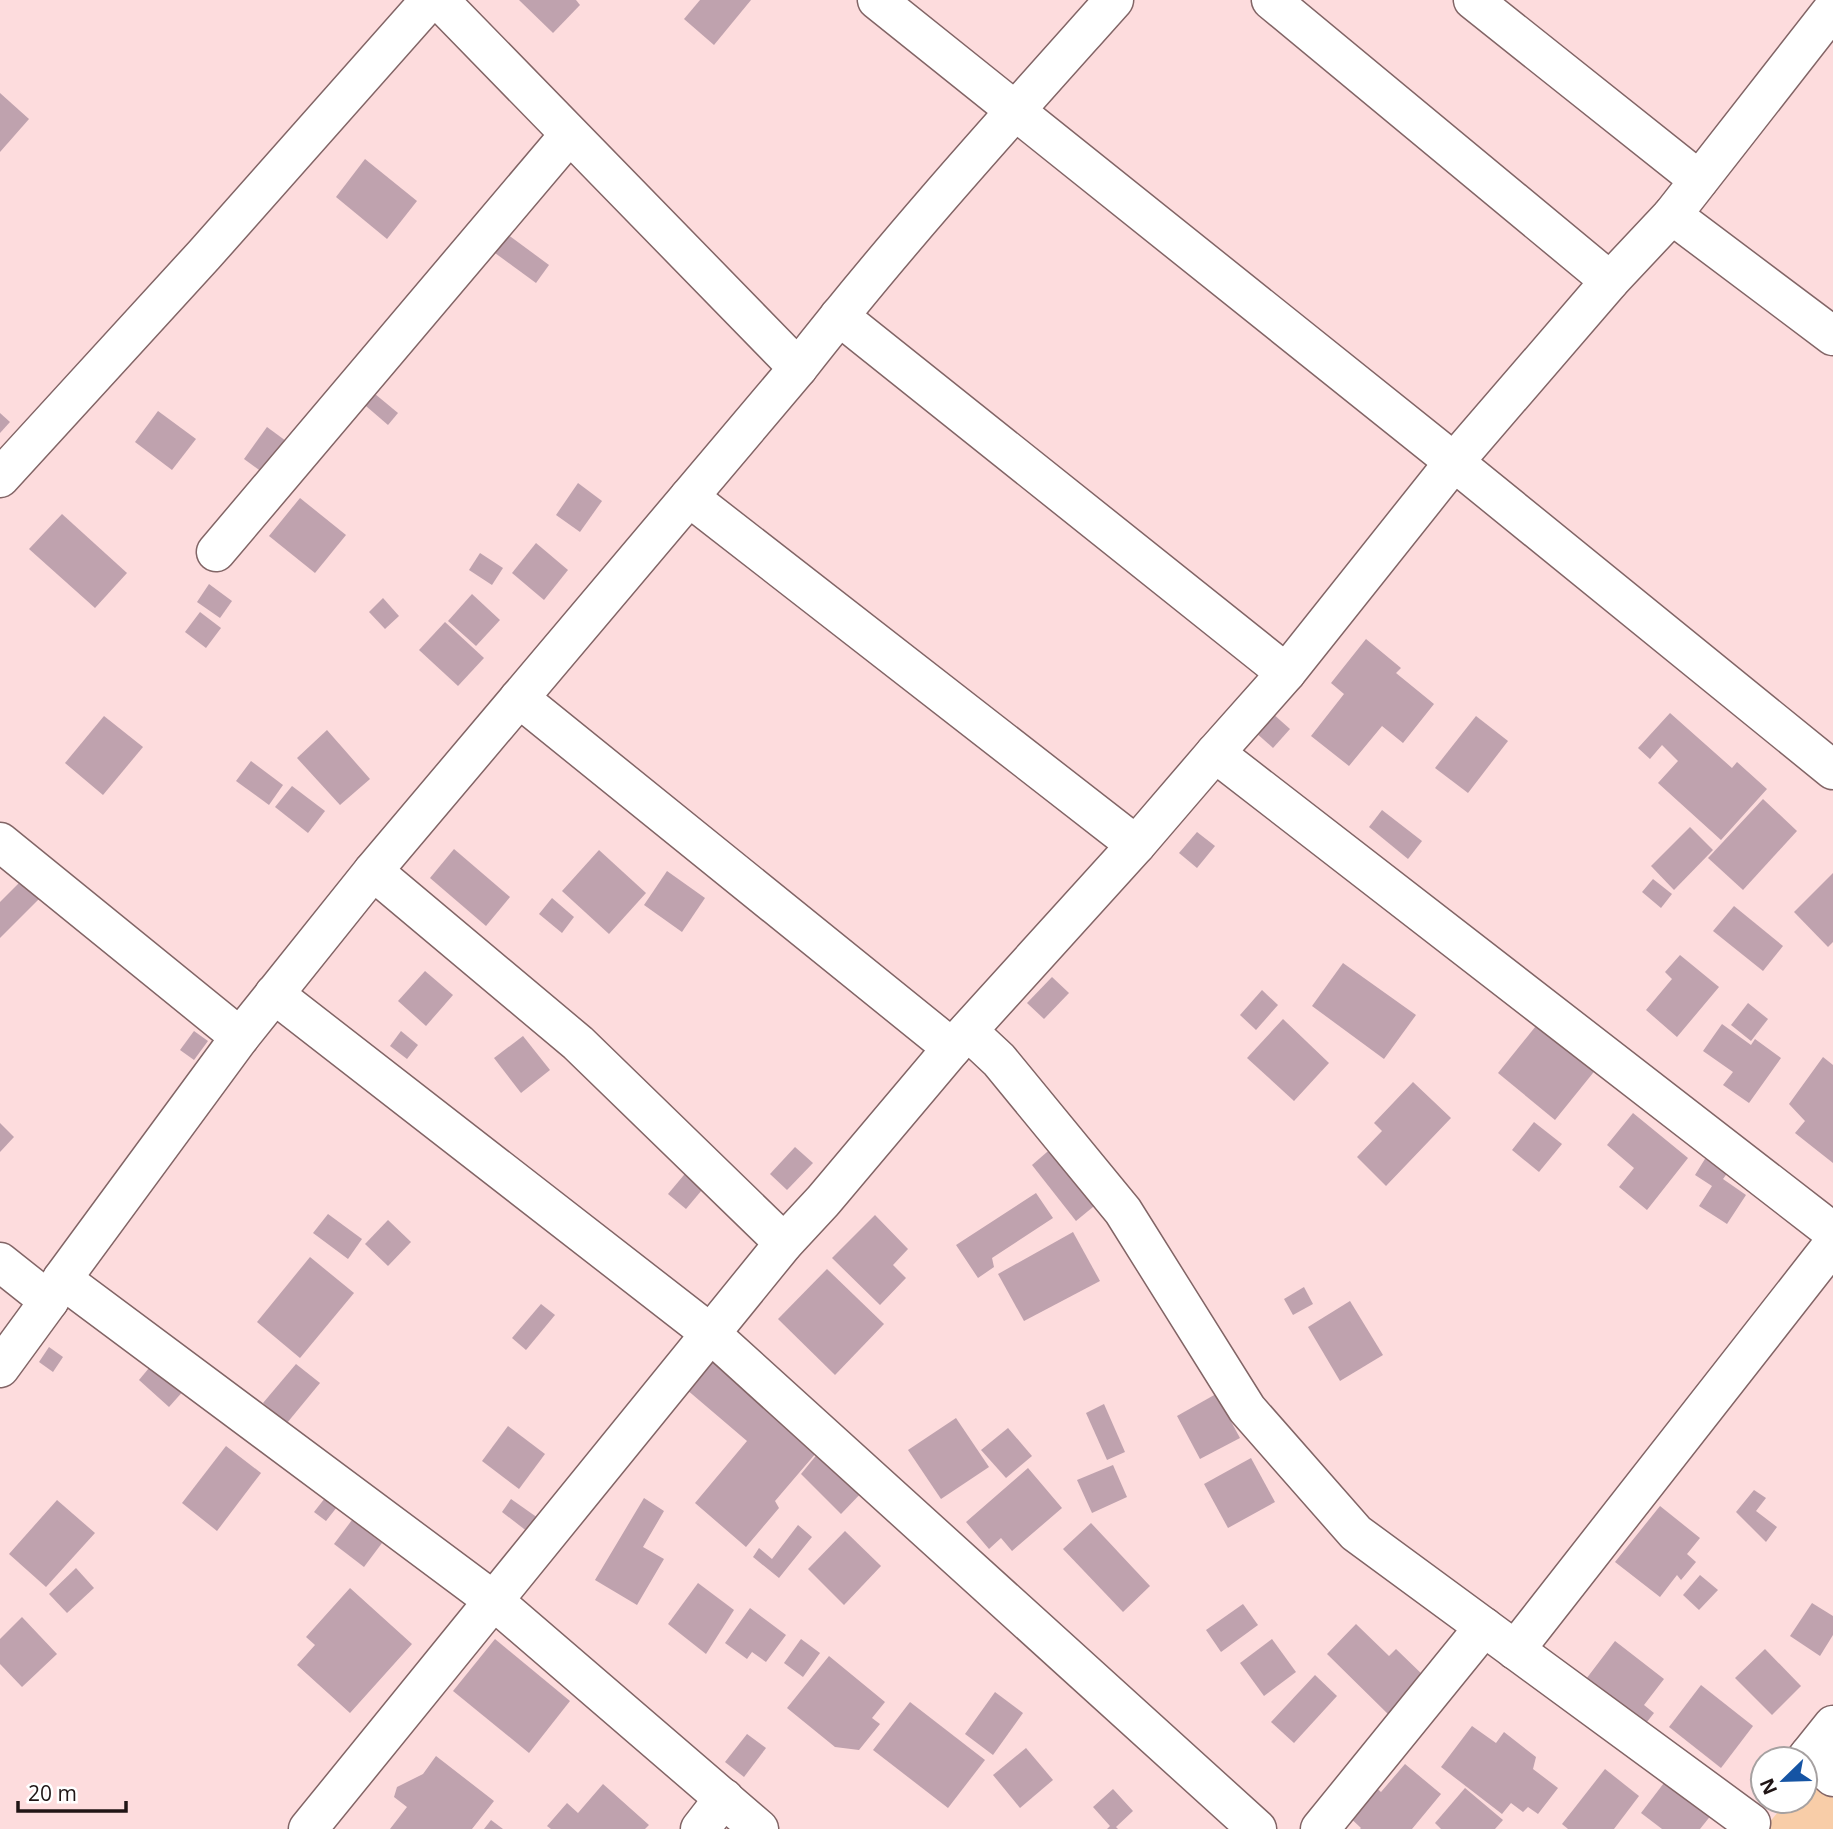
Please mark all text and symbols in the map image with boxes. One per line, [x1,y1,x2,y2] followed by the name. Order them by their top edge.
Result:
[1749,1745,1819,1815] north arrow
[18,1770,126,1814] scale bar
[1753,1774,1783,1799] text: N
[28,1779,77,1807] text: 20 m

